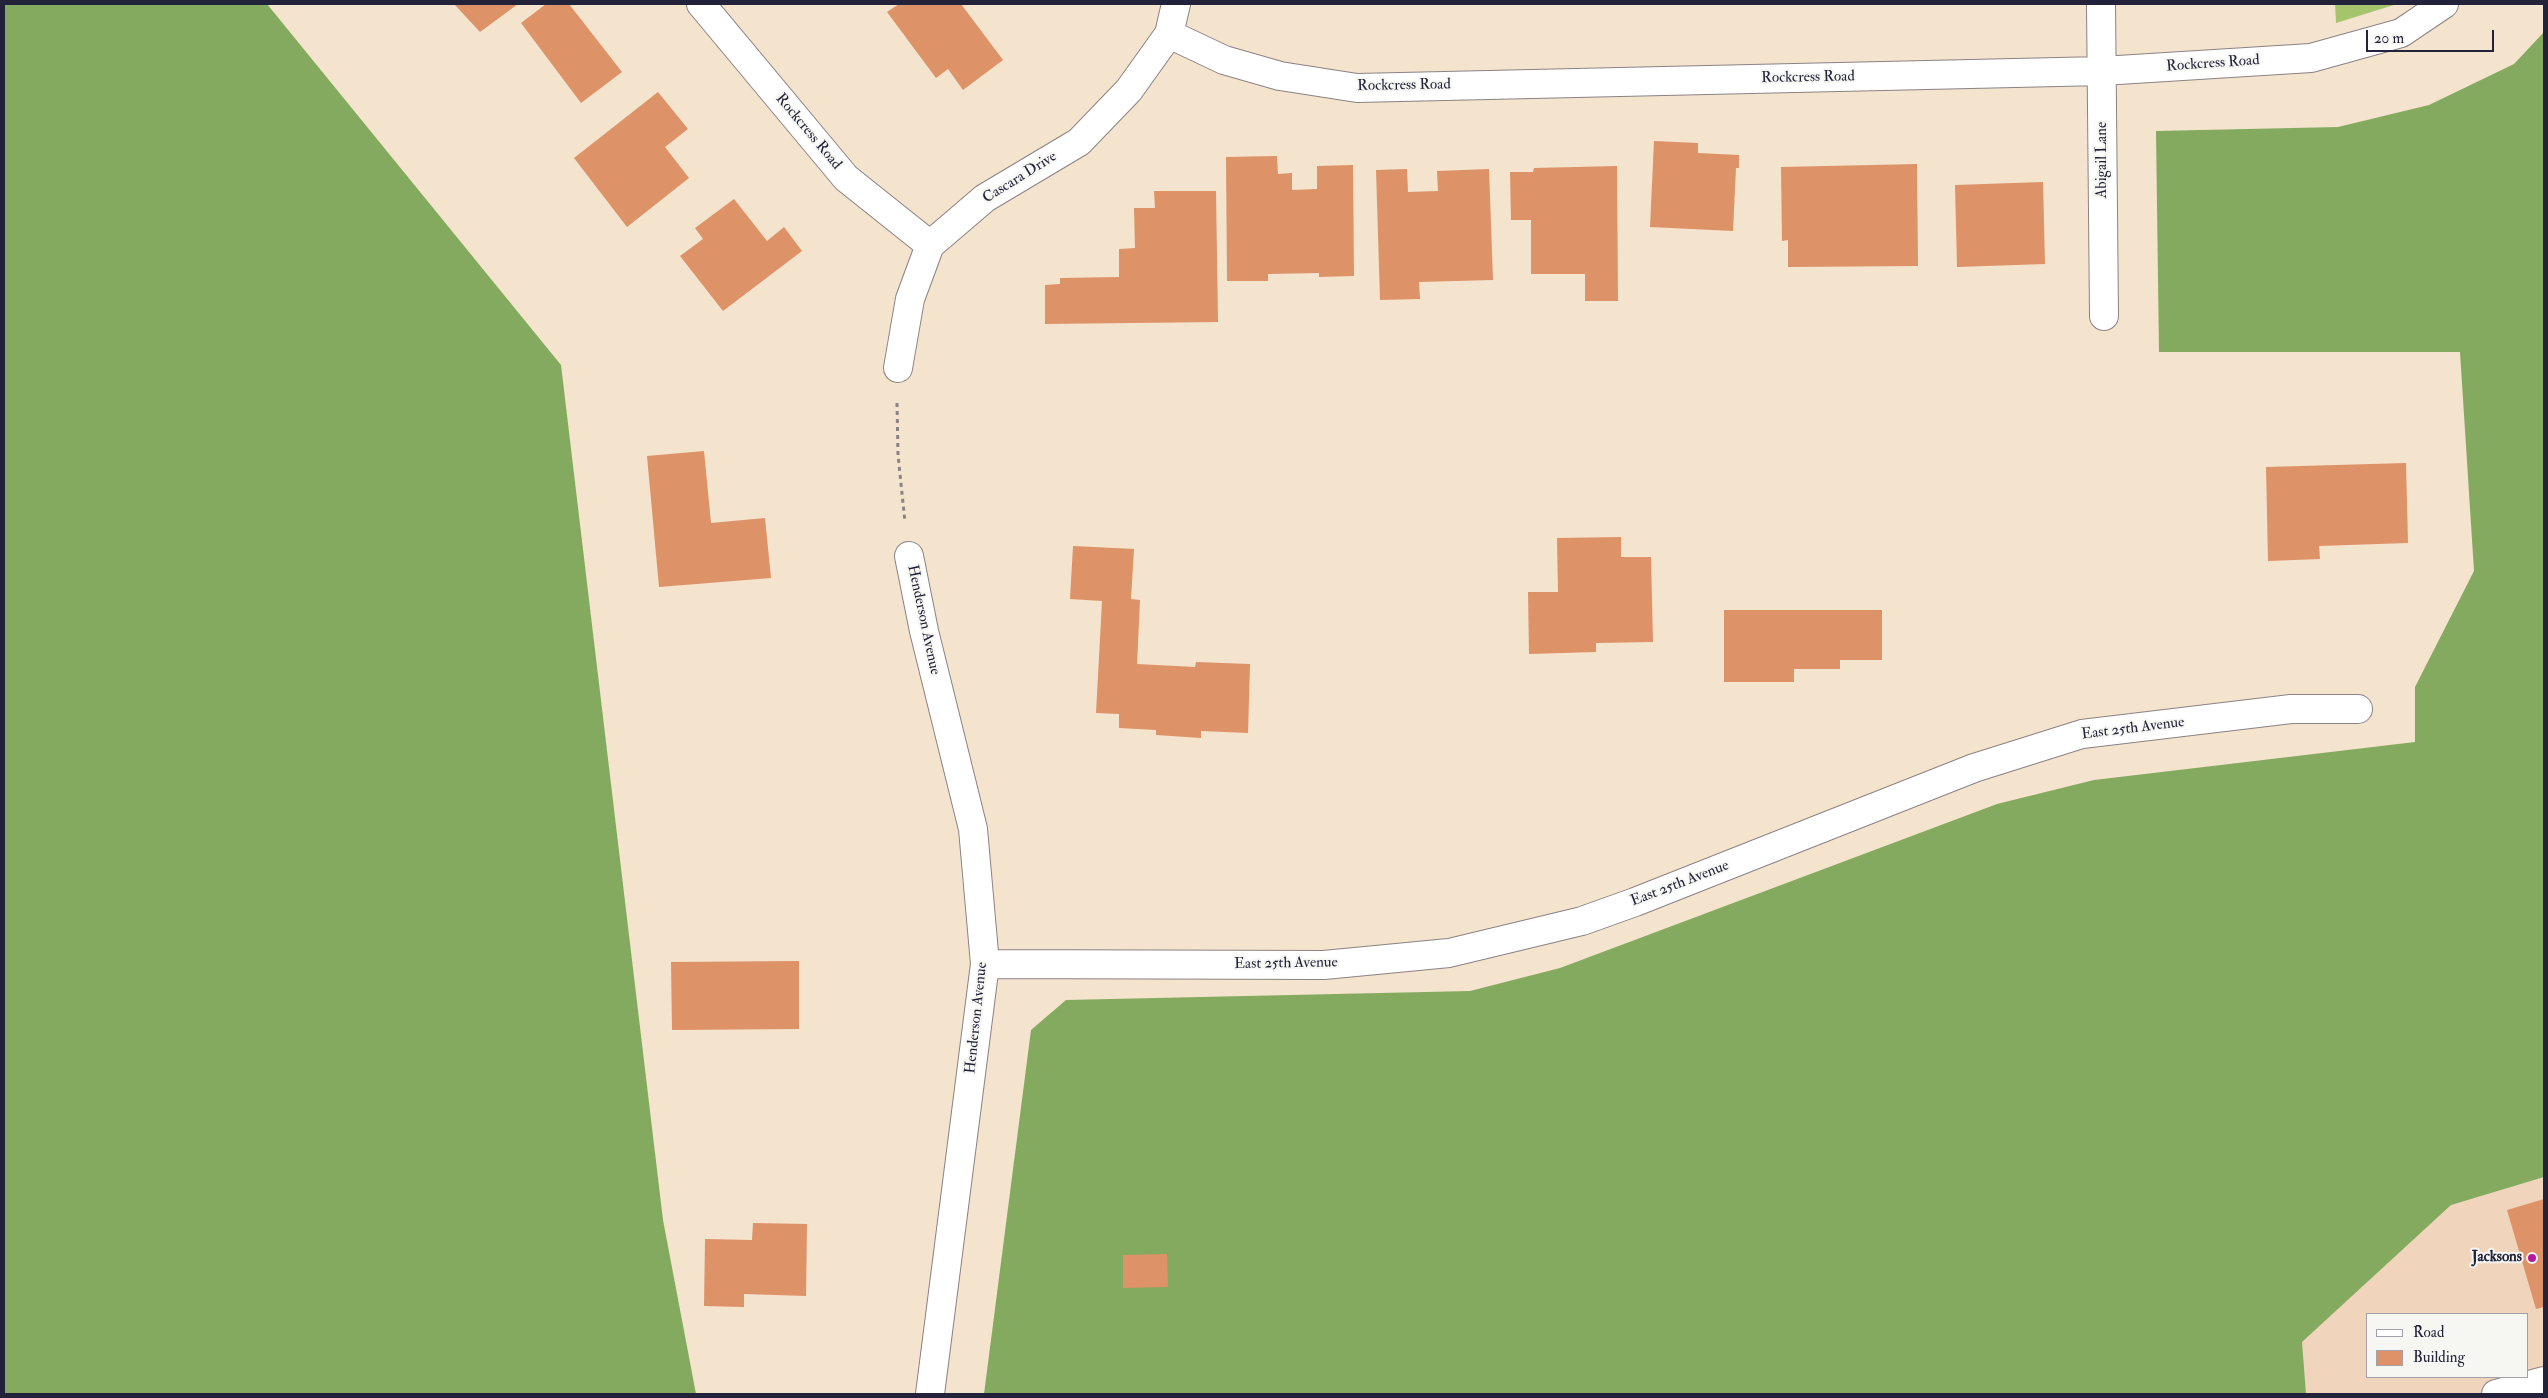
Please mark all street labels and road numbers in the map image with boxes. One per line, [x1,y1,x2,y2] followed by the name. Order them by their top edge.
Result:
[2166,52,2260,76] street label: Rockcress Road
[1761,68,1855,88] street label: Rockcress Road
[1357,76,1451,96] street label: Rockcress Road
[771,90,845,174] street label: Rockcress Road
[2094,122,2112,198] street label: Abigail Lane
[980,148,1060,208] street label: Cascara Drive
[903,563,943,677] street label: Henderson Avenue
[2080,714,2186,744] street label: East 25th Avenue
[1628,857,1732,911] street label: East 25th Avenue
[1234,954,1338,974] street label: East 25th Avenue
[962,961,992,1075] street label: Henderson Avenue

